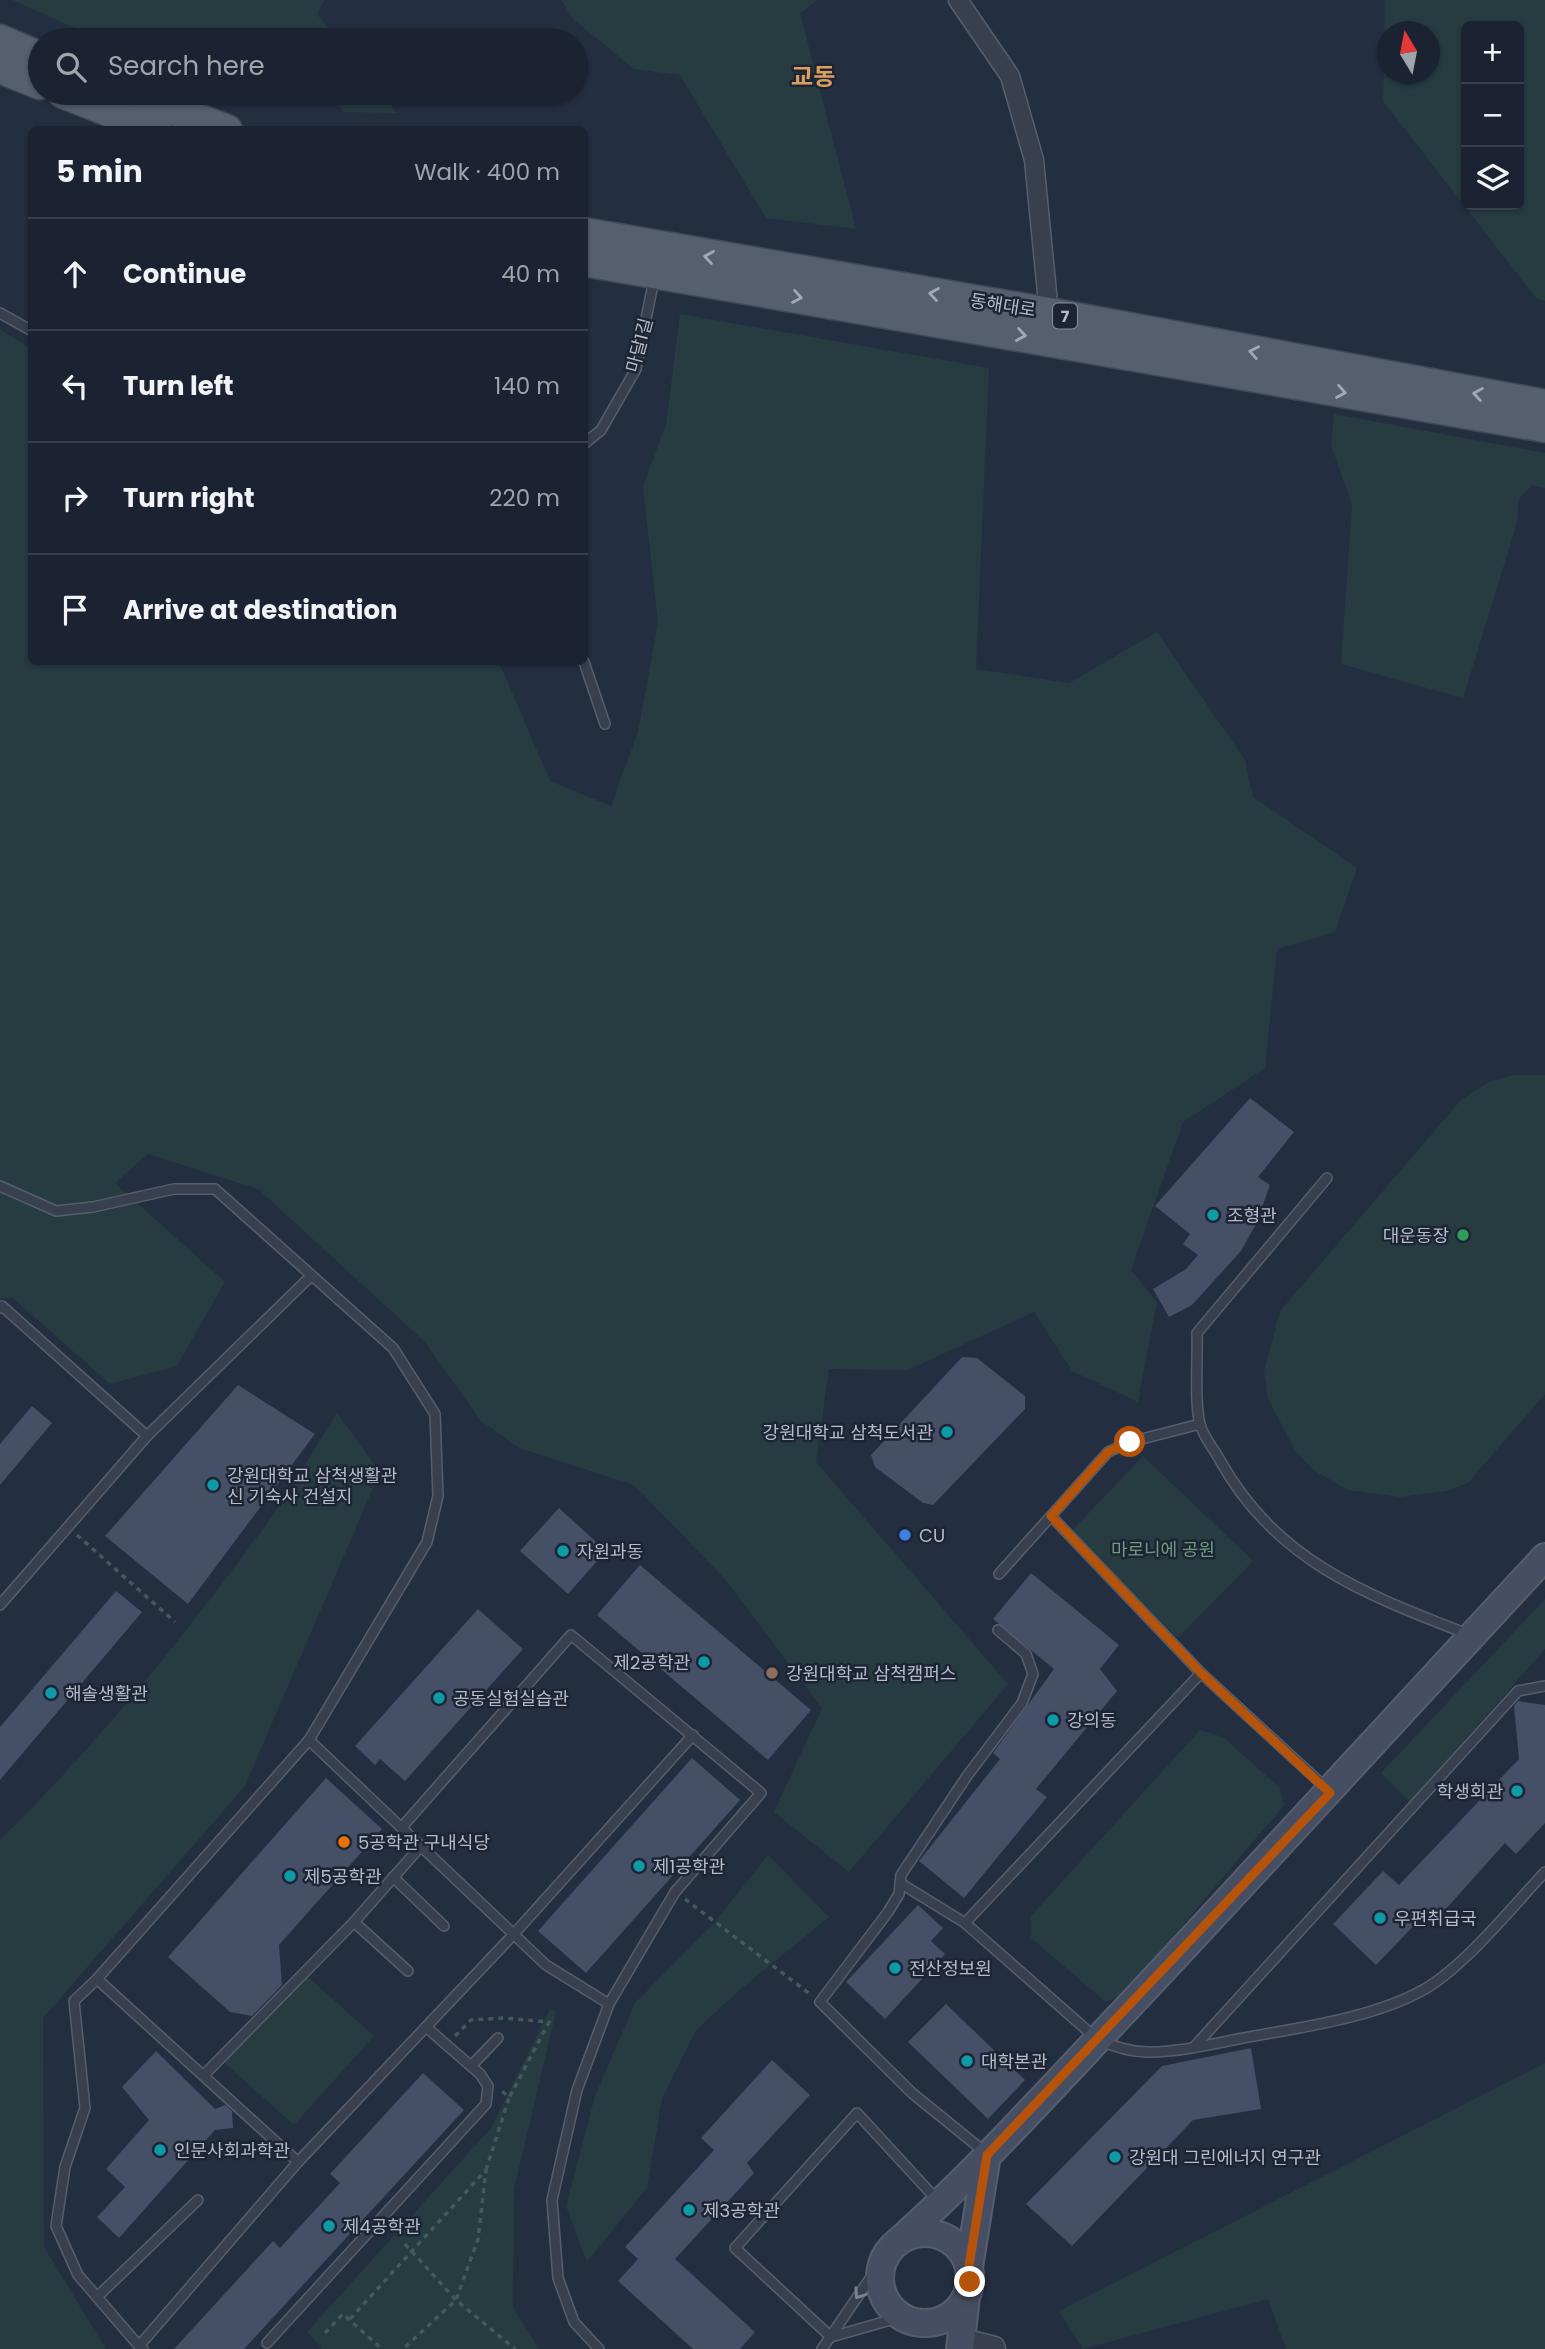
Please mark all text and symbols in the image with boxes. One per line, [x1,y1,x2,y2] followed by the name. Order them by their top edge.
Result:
[1377,21,1440,84] north arrow
[1461,21,1524,210] map controls
[1461,21,1524,84] button: +
[28,28,588,105] search box
[52,48,90,86] icon: search
[108,48,265,84] text: Search here
[791,60,835,93] district label: 교동
[1461,84,1524,147] button: −
[1461,147,1524,210] button: layers
[56,150,143,193] text: 5 min
[414,156,560,188] text: Walk · 400 m
[703,250,715,265] one-way arrow
[56,255,94,293] icon: ahead
[123,256,246,292] text: Continue
[501,258,560,290] text: 40 m
[928,287,940,302] one-way arrow
[968,287,1038,323] street label: 동해대로
[791,288,803,303] one-way arrow
[1053,304,1077,328] road number: 7
[620,315,658,375] street label: 마달1길
[1015,326,1027,341] one-way arrow
[1248,345,1260,360] one-way arrow
[56,367,94,405] icon: left
[123,368,234,404] text: Turn left
[494,370,560,402] text: 140 m
[1335,384,1347,399] one-way arrow
[1472,387,1483,402] one-way arrow
[56,479,94,517] icon: right
[123,480,255,516] text: Turn right
[489,482,560,514] text: 220 m
[56,591,94,629] icon: arrive
[123,592,398,628] text: Arrive at destination
[1227,1203,1277,1228] place label: 조형관
[1205,1207,1221,1223] marker: 조형관
[1383,1223,1449,1248] place label: 대운동장
[1455,1227,1471,1243] marker: 대운동장
[763,1420,933,1445] place label: 강원대학교 삼척도서관
[939,1424,955,1440] marker: 강원대학교 삼척도서관
[1114,1426,1145,1457] route start
[227,1463,398,1509] place label: 강원대학교 삼척생활관 신 기숙사 건설지
[205,1477,221,1493] marker: 강원대학교 삼척생활관 신 기숙사 건설지
[919,1523,945,1548] place label: CU
[897,1527,913,1543] marker: CU
[1111,1537,1215,1562] park label: 마로니에 공원
[577,1539,643,1564] place label: 자원과동
[555,1543,571,1559] marker: 자원과동
[613,1650,690,1675] place label: 제2공학관
[696,1654,712,1670] marker: 제2공학관
[786,1661,956,1686] place label: 강원대학교 삼척캠퍼스
[764,1665,780,1681] marker: 강원대학교 삼척캠퍼스
[65,1681,148,1706] place label: 해솔생활관
[43,1685,59,1701] marker: 해솔생활관
[453,1686,569,1711] place label: 공동실험실습관
[431,1690,447,1706] marker: 공동실험실습관
[1067,1708,1117,1733] place label: 강의동
[1045,1712,1061,1728] marker: 강의동
[1437,1779,1503,1804] place label: 학생회관
[1509,1783,1525,1799] marker: 학생회관
[358,1830,490,1855] place label: 5공학관 구내식당
[336,1834,352,1850] marker: 5공학관 구내식당
[653,1854,725,1879] place label: 제1공학관
[631,1858,647,1874] marker: 제1공학관
[304,1864,382,1889] place label: 제5공학관
[282,1868,298,1884] marker: 제5공학관
[1394,1906,1477,1931] place label: 우편취급국
[1372,1910,1388,1926] marker: 우편취급국
[909,1956,992,1981] place label: 전산정보원
[887,1960,903,1976] marker: 전산정보원
[981,2049,1048,2074] place label: 대학본관
[959,2053,975,2069] marker: 대학본관
[174,2138,290,2163] place label: 인문사회과학관
[152,2142,168,2158] marker: 인문사회과학관
[1129,2145,1321,2170] place label: 강원대 그린에너지 연구관
[1107,2149,1123,2165] marker: 강원대 그린에너지 연구관
[703,2198,780,2223] place label: 제3공학관
[681,2202,697,2218] marker: 제3공학관
[343,2214,421,2239] place label: 제4공학관
[321,2218,337,2234] marker: 제4공학관
[954,2266,985,2297] route end
[855,2287,868,2300] one-way arrow

